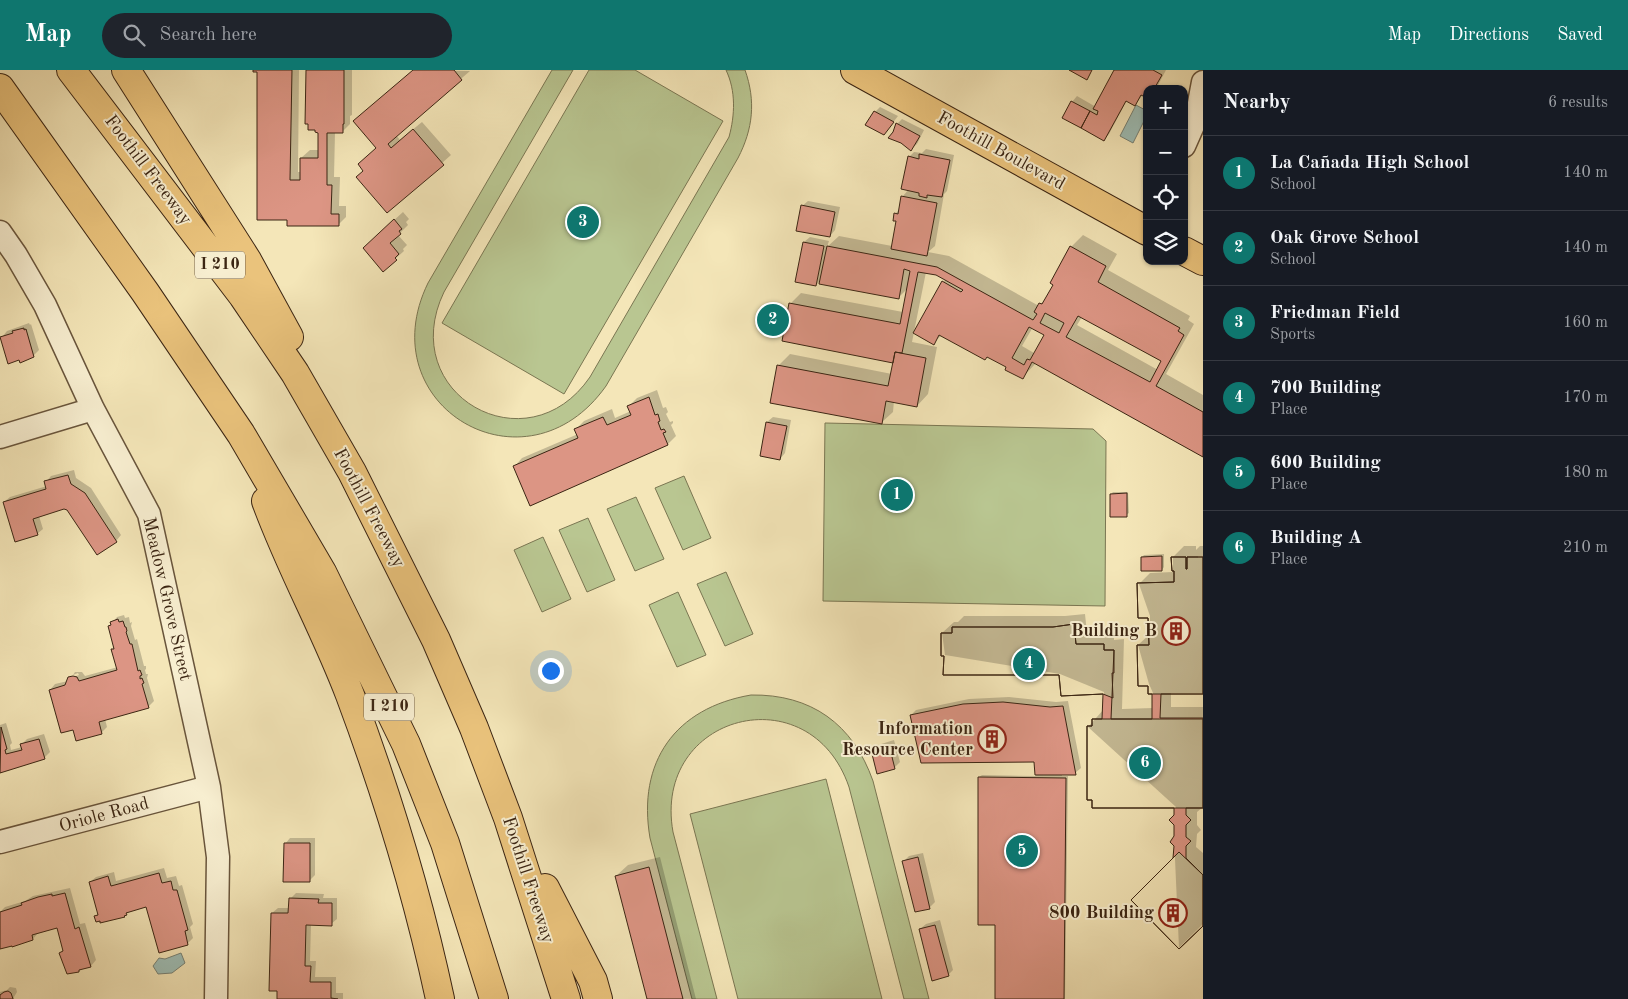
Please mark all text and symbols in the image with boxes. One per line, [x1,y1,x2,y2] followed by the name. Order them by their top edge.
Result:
[102,13,452,58] search box
[120,21,148,49] icon: search
[25,23,72,47] text: Map
[160,26,257,45] text: Search here
[1388,26,1421,44] text: Map
[1449,26,1529,44] text: Directions
[1557,26,1603,44] text: Saved
[1143,85,1188,265] map controls
[1143,85,1188,130] button: +
[1223,92,1291,113] text: Nearby
[1548,95,1608,111] text: 6 results
[934,108,1068,194] street label: Foothill Boulevard
[101,112,195,229] street label: Foothill Freeway
[1143,130,1188,175] button: −
[1270,154,1469,173] text: La Cañada High School
[1234,165,1244,181] text: 1
[1563,165,1608,181] text: 140 m
[1143,175,1188,220] button: locate
[1270,177,1316,193] text: School
[567,203,599,241] pin: 3
[1143,220,1188,265] button: layers
[1270,229,1419,248] text: Oak Grove School
[1234,240,1244,256] text: 2
[1563,240,1608,256] text: 140 m
[195,252,245,278] road number: I 210
[1270,252,1316,268] text: School
[757,301,789,339] pin: 2
[1270,304,1400,323] text: Friedman Field
[1234,315,1244,331] text: 3
[1563,315,1608,331] text: 160 m
[1270,327,1315,343] text: Sports
[1270,379,1381,398] text: 700 Building
[1234,390,1244,406] text: 4
[1563,390,1608,406] text: 170 m
[1270,402,1307,418] text: Place
[330,445,408,571] street label: Foothill Freeway
[1270,454,1381,473] text: 600 Building
[1234,465,1244,481] text: 5
[1563,465,1608,481] text: 180 m
[881,476,913,514] pin: 1
[1270,477,1307,493] text: Place
[139,515,195,683] street label: Meadow Grove Street
[1270,529,1362,548] text: Building A
[1234,540,1244,556] text: 6
[1563,540,1608,556] text: 210 m
[1270,552,1307,568] text: Place
[1161,616,1191,646] building icon: Building B
[1071,622,1157,640] place label: Building B
[1013,645,1045,683] pin: 4
[538,658,564,684] your location
[364,694,414,720] road number: I 210
[842,720,973,759] place label: Information Resource Center
[977,724,1007,754] building icon: Information Resource Center
[1129,744,1161,782] pin: 6
[57,794,151,836] street label: Oriole Road
[499,814,557,946] street label: Foothill Freeway
[1006,832,1038,870] pin: 5
[1158,898,1188,928] building icon: 800 Building
[1049,904,1154,922] place label: 800 Building

